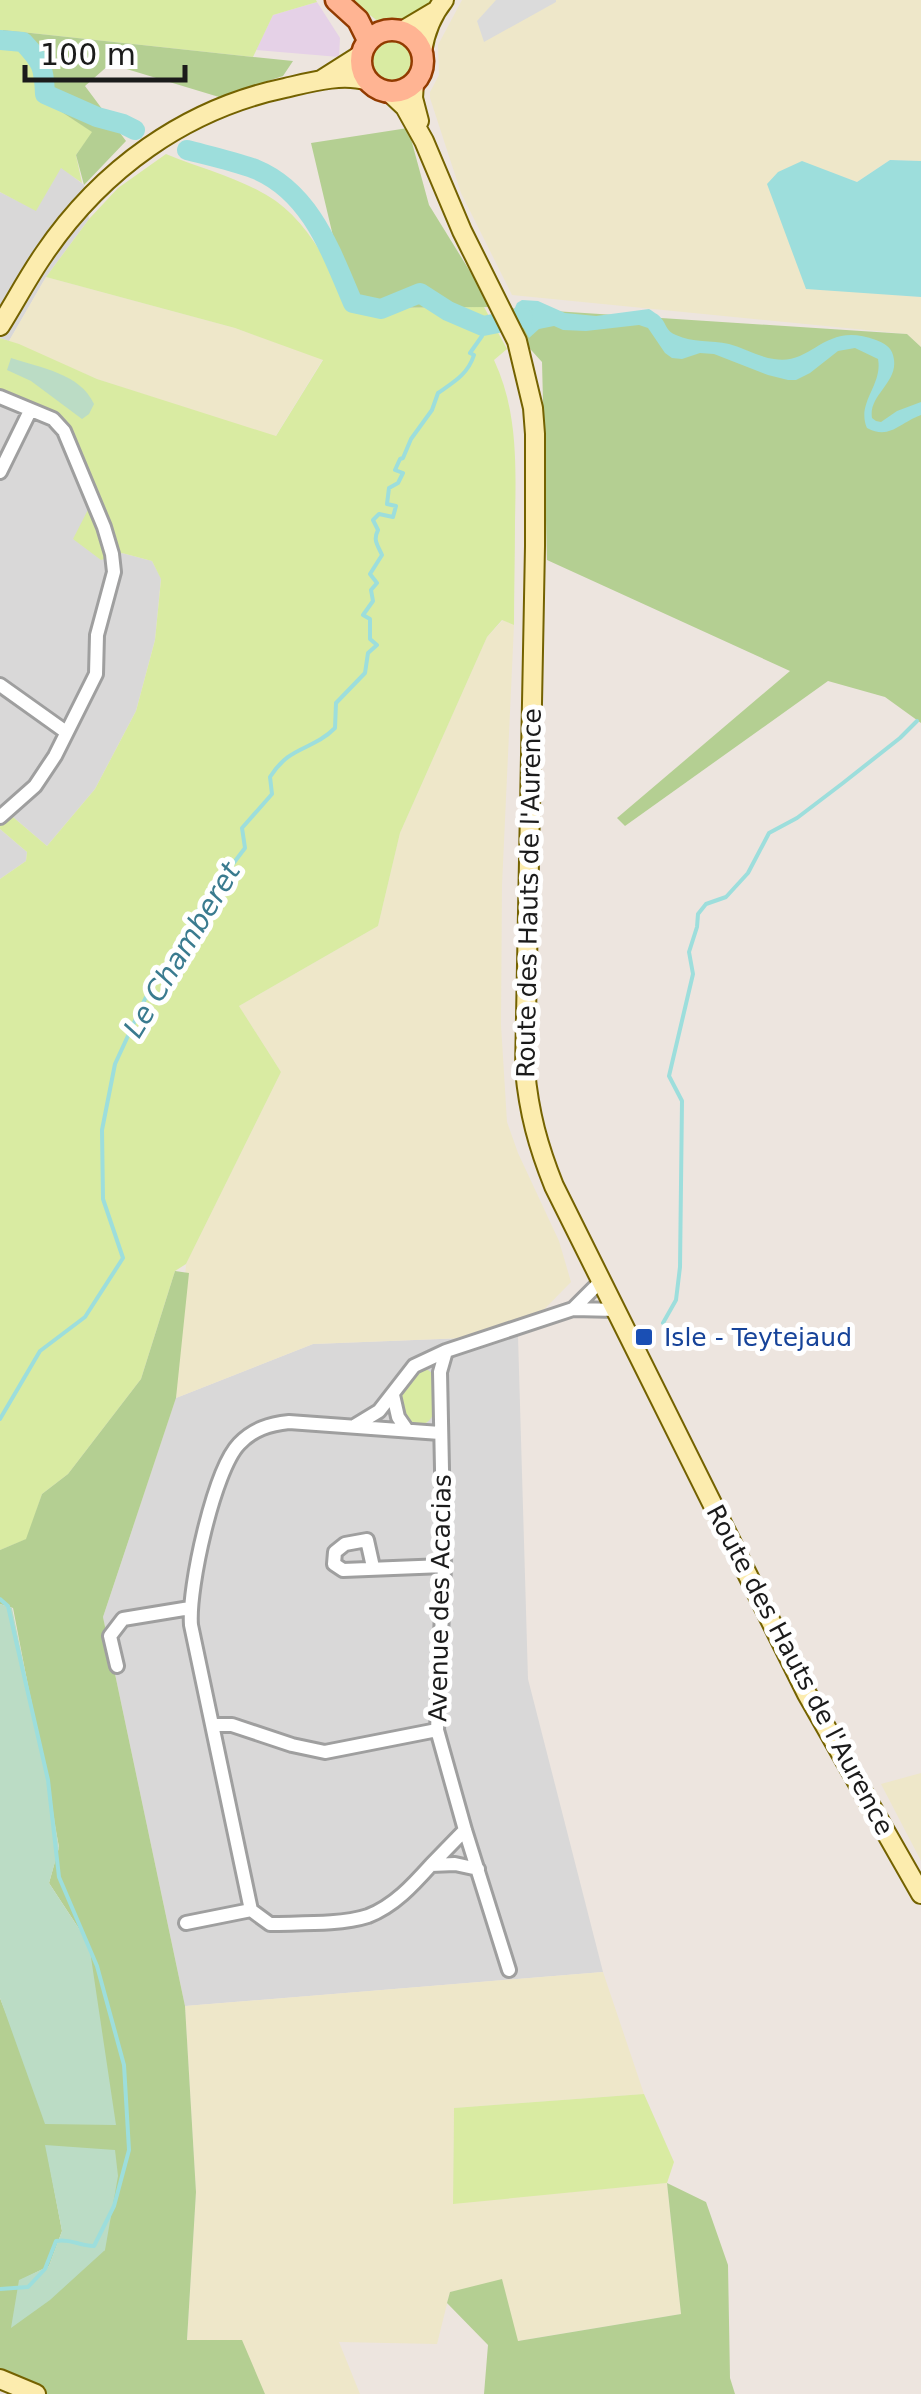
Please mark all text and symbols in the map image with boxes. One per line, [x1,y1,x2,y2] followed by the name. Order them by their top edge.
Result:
[25,20,185,82] scale bar
[40,37,136,72] text: 100 m
[511,708,547,1078] street label: Route des Hauts de l'Aurence
[117,856,248,1043] water label: Le Chamberet
[664,1323,852,1352] place label: Isle - Teytejaud
[633,1326,655,1348] marker: Isle - Teytejaud
[423,1474,457,1722] street label: Avenue des Acacias
[700,1500,900,1840] street label: Route des Hauts de l'Aurence

